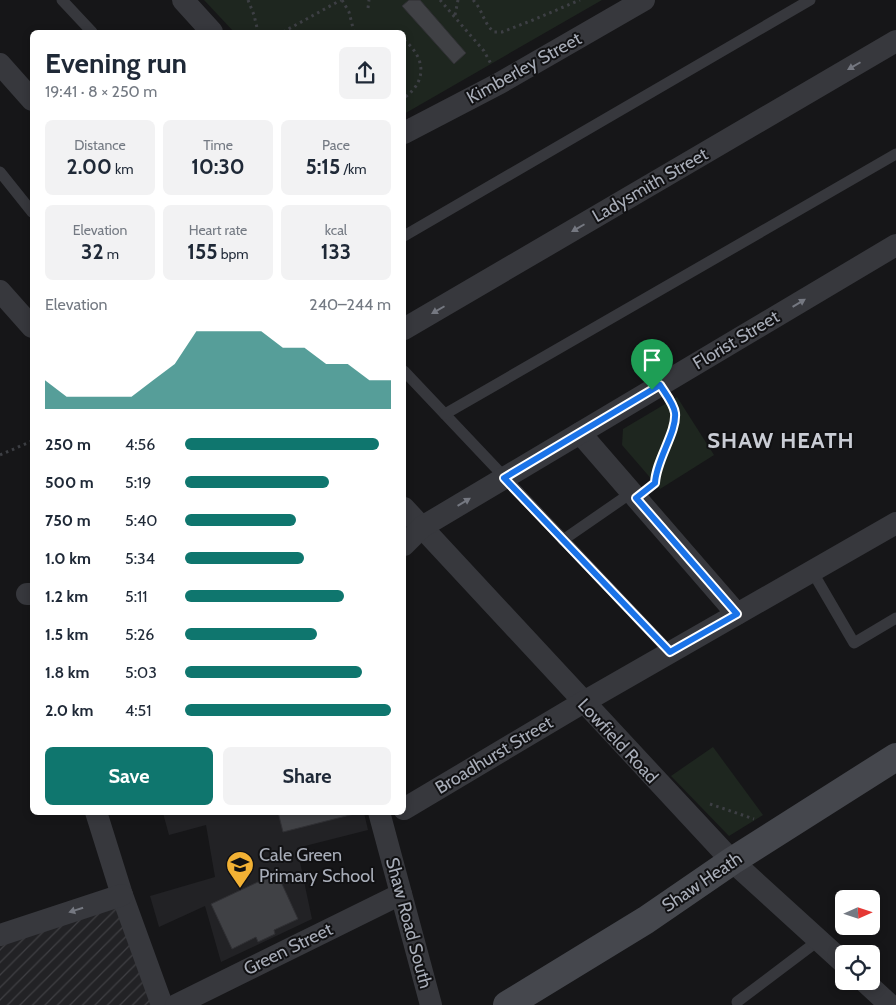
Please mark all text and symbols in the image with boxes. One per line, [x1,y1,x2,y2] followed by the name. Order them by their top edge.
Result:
[463,27,585,109] street label: Kimberley Street
[45,46,187,80] text: Evening run
[339,47,391,99] button: share
[846,62,861,70] one-way arrow
[45,82,157,101] text: 19:41 · 8 × 250 m
[74,136,126,154] text: Distance
[203,136,233,154] text: Time
[322,136,350,154] text: Pace
[588,143,712,227] street label: Ladysmith Street
[67,154,112,179] text: 2.00
[191,154,245,179] text: 10:30
[305,154,340,179] text: 5:15
[112,160,133,178] text: km
[340,160,367,178] text: /km
[73,221,127,239] text: Elevation
[189,221,247,239] text: Heart rate
[325,221,347,239] text: kcal
[571,223,584,232] one-way arrow
[81,239,104,264] text: 32
[187,239,218,264] text: 155
[321,239,351,264] text: 133
[104,245,119,263] text: m
[218,245,249,263] text: bpm
[45,295,108,314] text: Elevation
[309,295,391,314] text: 240–244 m
[793,298,806,307] one-way arrow
[431,305,444,314] one-way arrow
[689,306,783,374] street label: Florist Street
[631,339,673,390] pin
[638,346,666,374] icon: arrive
[707,427,855,454] district label: SHAW HEATH
[45,435,91,454] text: 250 m
[125,435,155,454] text: 4:56
[45,473,94,492] text: 500 m
[125,473,151,492] text: 5:19
[458,498,471,507] one-way arrow
[45,511,91,530] text: 750 m
[125,511,157,530] text: 5:40
[45,549,91,568] text: 1.0 km
[125,549,155,568] text: 5:34
[45,587,88,606] text: 1.2 km
[125,587,147,606] text: 5:11
[45,625,88,644] text: 1.5 km
[125,625,154,644] text: 5:26
[45,663,89,682] text: 1.8 km
[125,663,157,682] text: 5:03
[573,694,663,788] street label: Lowfield Road
[45,701,93,720] text: 2.0 km
[125,701,151,720] text: 4:51
[431,711,557,799] street label: Broadhurst Street
[45,747,213,805] button: Save
[223,747,391,805] button: Share
[259,844,375,887] place label: Cale Green Primary School
[658,847,746,917] street label: Shaw Heath
[225,850,255,889] school or university icon: Cale Green Primary School
[381,855,437,991] street label: Shaw Road South
[835,890,880,935] north arrow
[835,890,880,990] map controls
[68,906,83,914] one-way arrow
[240,918,336,980] street label: Green Street
[835,945,880,990] button: locate

